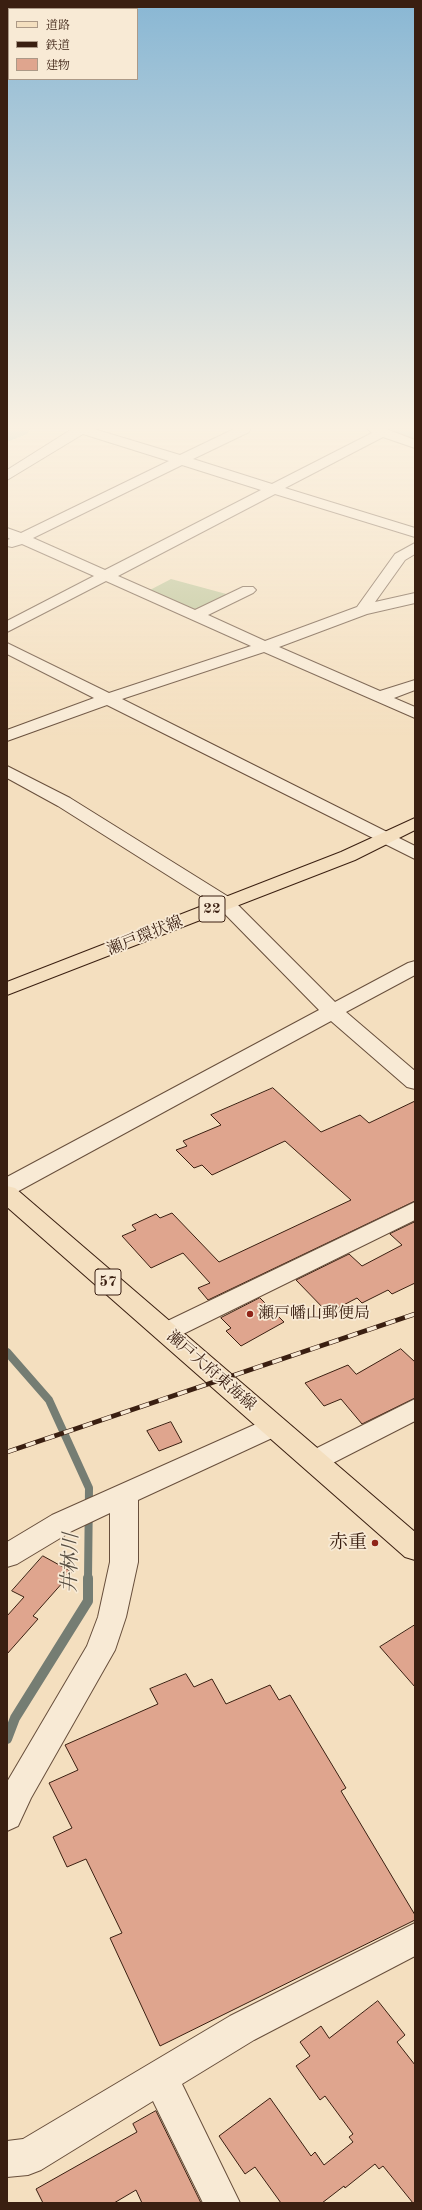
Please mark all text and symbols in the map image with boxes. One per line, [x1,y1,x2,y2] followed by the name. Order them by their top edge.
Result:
[8,8,138,80] legend
[46,20,70,32] text: 道路
[46,40,70,52] text: 鉄道
[46,60,70,72] text: 建物
[199,896,225,922] road number: 22
[104,912,186,960] street label: 瀬戸環状線
[95,1269,121,1295] road number: 57
[258,1304,370,1324] place label: 瀬戸幡山郵便局
[245,1309,255,1319] marker: 瀬戸幡山郵便局
[162,1327,260,1415] street label: 瀬戸大府東海線
[329,1532,367,1554] place label: 赤重
[58,1533,84,1593] water label: 井林川
[370,1538,380,1548] marker: 赤重

